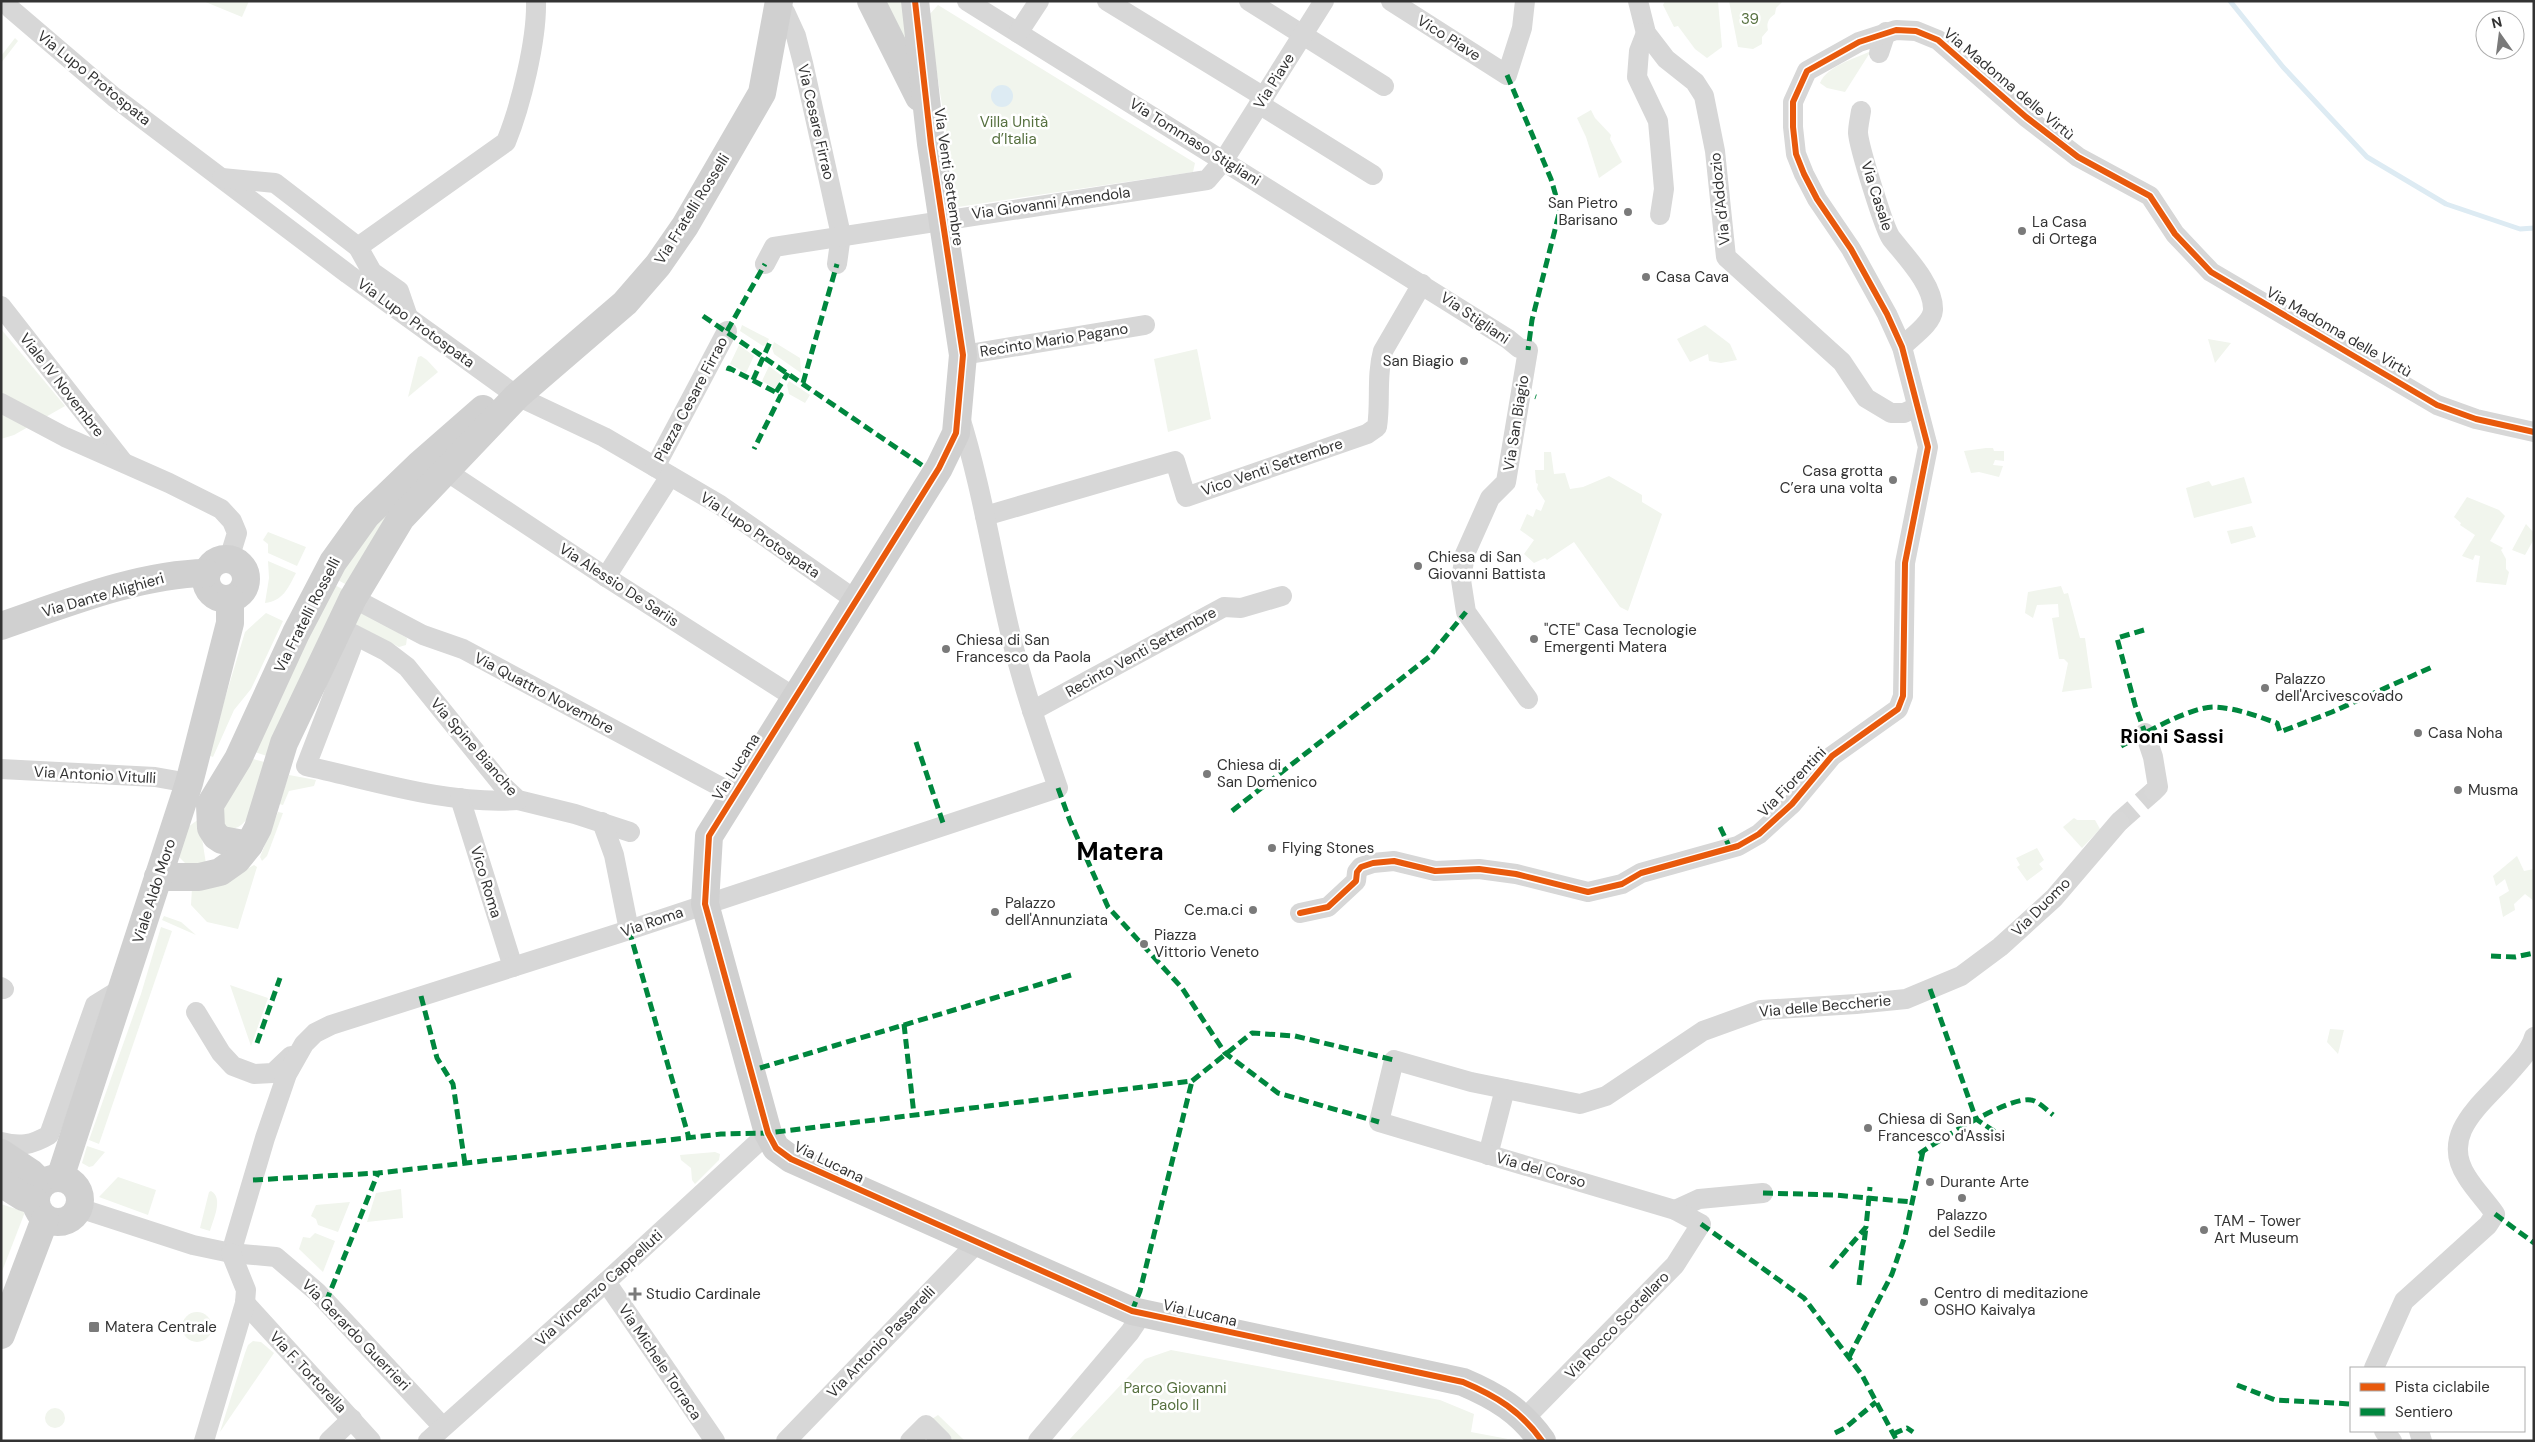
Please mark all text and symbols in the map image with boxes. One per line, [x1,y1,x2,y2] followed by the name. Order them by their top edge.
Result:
[1741,9,1759,29] park label: 39
[2475,10,2525,60] north arrow
[1413,11,1485,65] street label: Vico Piave
[2490,12,2504,32] text: N
[1939,23,2079,145] street label: Via Madonna delle Virtù
[33,26,155,130] street label: Via Lupo Protospata
[1249,49,1299,113] street label: Via Piave
[793,62,839,182] street label: Via Cesare Firrao
[1126,94,1264,190] street label: Via Tommaso Stigliani
[929,107,969,247] street label: Via Venti Settembre
[980,112,1048,149] park label: Villa Unità d’Italia
[650,150,734,268] street label: Via Fratelli Rosselli
[1705,151,1735,246] street label: Via d'Addozio
[1856,159,1898,233] street label: Via Casale
[970,182,1132,224] street label: Via Giovanni Amendola
[1548,193,1618,230] place label: San Pietro Barisano
[1622,206,1634,218] marker: San Pietro Barisano
[2032,212,2097,249] place label: La Casa di Ortega
[2016,225,2028,237] marker: La Casa di Ortega
[1656,267,1729,287] place label: Casa Cava
[1640,271,1652,283] marker: Casa Cava
[353,274,479,372] street label: Via Lupo Protospata
[2263,282,2415,382] street label: Via Madonna delle Virtù
[1436,287,1514,349] street label: Via Stigliani
[979,318,1130,362] street label: Recinto Mario Pagano
[15,329,109,441] street label: Viale IV Novembre
[650,333,732,465] street label: Piazza Cesare Firrao
[1383,351,1454,371] place label: San Biagio
[1458,355,1470,367] marker: San Biagio
[1499,373,1533,472] street label: Via San Biagio
[1199,433,1345,501] street label: Vico Venti Settembre
[1780,461,1883,498] place label: Casa grotta C’era una volta
[1887,474,1899,486] marker: Casa grotta C’era una volta
[696,487,824,583] street label: Via Lupo Protospata
[555,539,683,631] street label: Via Alessio De Sariis
[1428,547,1546,584] place label: Chiesa di San Giovanni Battista
[269,554,345,676] street label: Via Fratelli Rosselli
[1412,560,1424,572] marker: Chiesa di San Giovanni Battista
[40,568,166,622] street label: Via Dante Alighieri
[1062,602,1220,702] street label: Recinto Venti Settembre
[1544,620,1697,657] place label: "CTE" Casa Tecnologie Emergenti Matera
[956,630,1091,667] place label: Chiesa di San Francesco da Paola
[1528,633,1540,645] marker: "CTE" Casa Tecnologie Emergenti Matera
[940,643,952,655] marker: Chiesa di San Francesco da Paola
[471,648,617,738] street label: Via Quattro Novembre
[2275,669,2403,706] place label: Palazzo dell'Arcivescovado
[2259,682,2271,694] marker: Palazzo dell'Arcivescovado
[426,694,522,800] street label: Via Spine Bianche
[2120,723,2224,749] district label: Rioni Sassi
[2428,723,2503,743] place label: Casa Noha
[2412,727,2424,739] marker: Casa Noha
[707,730,765,804] street label: Via Lucana
[1753,743,1831,821] street label: Via Fiorentini
[1217,755,1317,792] place label: Chiesa di San Domenico
[33,762,157,788] street label: Via Antonio Vitulli
[1201,768,1213,780] marker: Chiesa di San Domenico
[2468,780,2518,800] place label: Musma
[2452,784,2464,796] marker: Musma
[1076,835,1164,868] district label: Matera
[128,836,180,946] street label: Viale Aldo Moro
[1282,838,1374,858] place label: Flying Stones
[1266,842,1278,854] marker: Flying Stones
[466,844,506,920] street label: Vico Roma
[2007,873,2075,941] street label: Via Duomo
[1005,893,1108,930] place label: Palazzo dell'Annunziata
[1184,900,1243,920] place label: Ce.ma.ci
[618,902,686,942] street label: Via Roma
[1247,904,1259,916] marker: Ce.ma.ci
[989,906,1001,918] marker: Palazzo dell'Annunziata
[1154,925,1259,962] place label: Piazza Vittorio Veneto
[1138,938,1150,950] marker: Piazza Vittorio Veneto
[1758,990,1892,1022] street label: Via delle Beccherie
[1878,1109,2005,1146] place label: Chiesa di San Francesco d'Assisi
[1862,1122,1874,1134] marker: Chiesa di San Francesco d'Assisi
[791,1136,867,1188] street label: Via Lucana
[1494,1148,1588,1192] street label: Via del Corso
[1940,1172,2029,1192] place label: Durante Arte
[1924,1176,1936,1188] marker: Durante Arte
[1956,1192,1968,1204] marker: Palazzo del Sedile
[1928,1205,1996,1242] place label: Palazzo del Sedile
[2214,1211,2301,1248] place label: TAM - Tower Art Museum
[2198,1224,2210,1236] marker: TAM - Tower Art Museum
[531,1226,667,1350] street label: Via Vincenzo Cappelluti
[1560,1267,1674,1383] street label: Via Rocco Scotellaro
[297,1275,415,1395] street label: Via Gerardo Guerrieri
[822,1282,940,1402] street label: Via Antonio Passarelli
[1934,1283,2088,1320] place label: Centro di meditazione OSHO Kaivalya
[646,1284,761,1304] place label: Studio Cardinale
[628,1287,642,1301] marker: Studio Cardinale
[1161,1295,1239,1331] street label: Via Lucana
[1918,1296,1930,1308] marker: Centro di meditazione OSHO Kaivalya
[614,1300,706,1424] street label: Via Michele Torraca
[105,1317,217,1337] place label: Matera Centrale
[87,1320,101,1334] marker: Matera Centrale
[265,1327,351,1417] street label: Via F. Tortorella
[2350,1367,2525,1432] legend
[2395,1377,2490,1397] text: Pista ciclabile
[1123,1378,1227,1415] park label: Parco Giovanni Paolo II
[2395,1402,2453,1422] text: Sentiero

